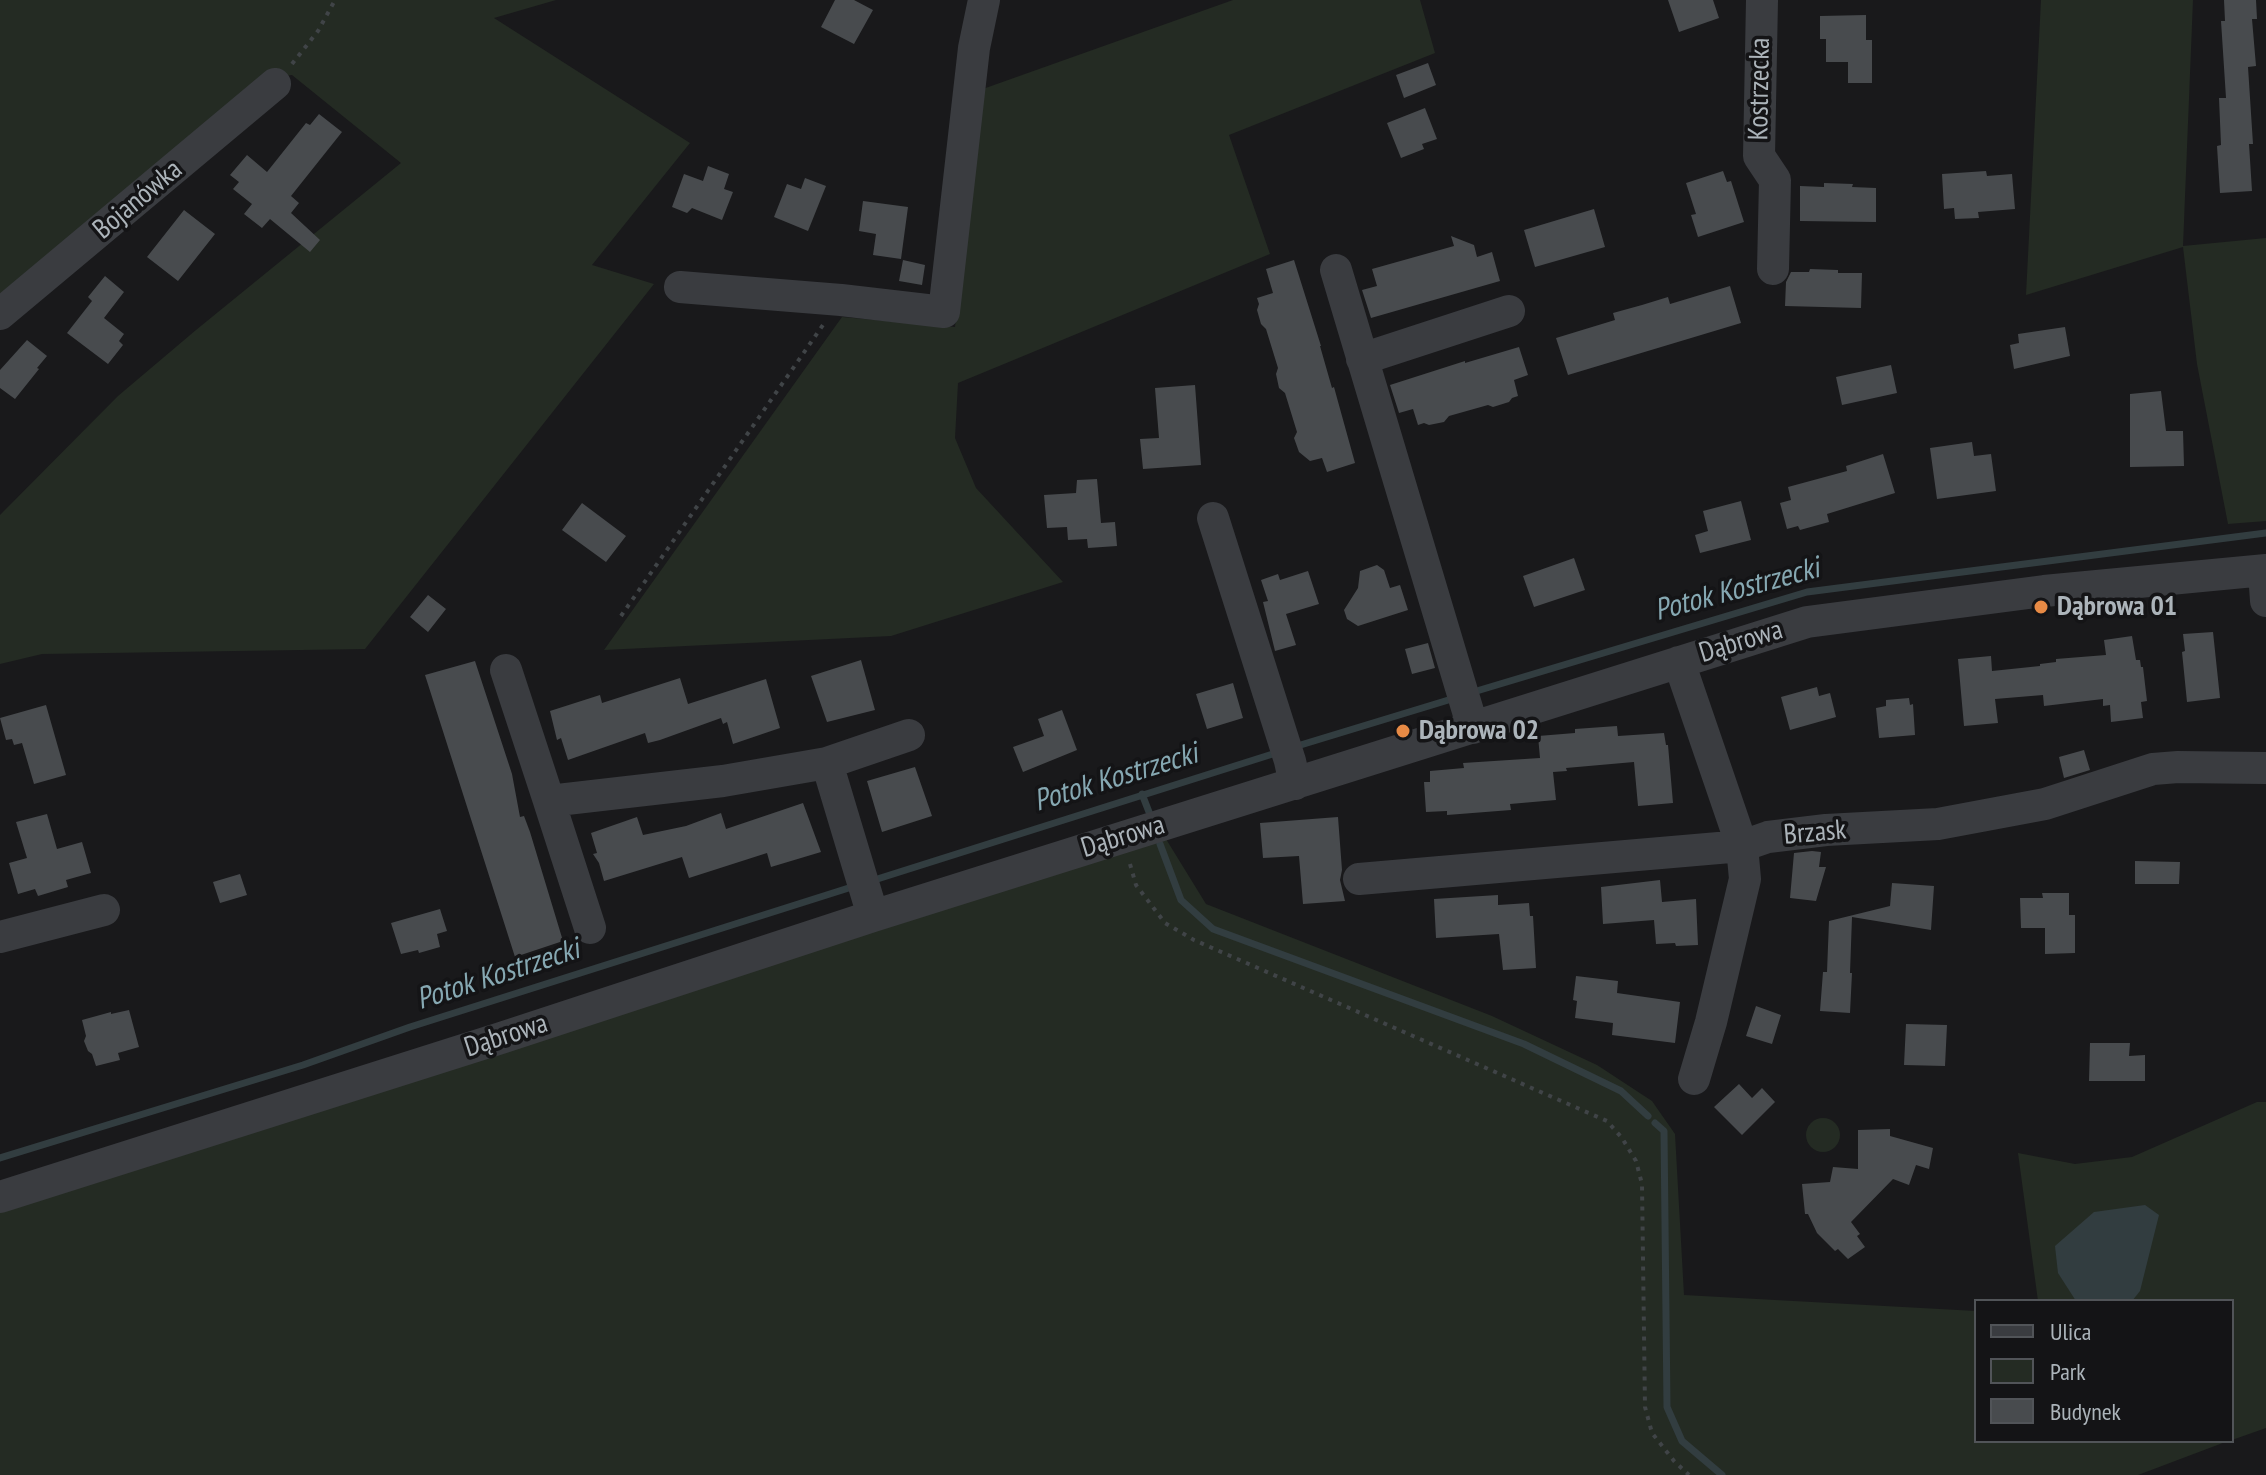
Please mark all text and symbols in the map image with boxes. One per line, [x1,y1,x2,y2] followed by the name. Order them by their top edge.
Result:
[1742,37,1778,141] street label: Kostrzecka
[87,153,189,247] street label: Bojanówka
[1651,551,1823,629] water label: Potok Kostrzecki
[2057,590,2177,624] place label: Dąbrowa 01
[2032,598,2050,616] marker: Dąbrowa 01
[1695,613,1787,671] street label: Dąbrowa
[1419,714,1539,748] place label: Dąbrowa 02
[1394,722,1412,740] marker: Dąbrowa 02
[1030,736,1202,820] water label: Potok Kostrzecki
[1077,808,1169,866] street label: Dąbrowa
[1782,814,1848,852] street label: Brzask
[412,932,584,1018] water label: Potok Kostrzecki
[460,1007,552,1065] street label: Dąbrowa
[1974,1299,2234,1443] legend
[2050,1316,2091,1347] text: Ulica
[2050,1356,2086,1387] text: Park
[2050,1396,2121,1427] text: Budynek

